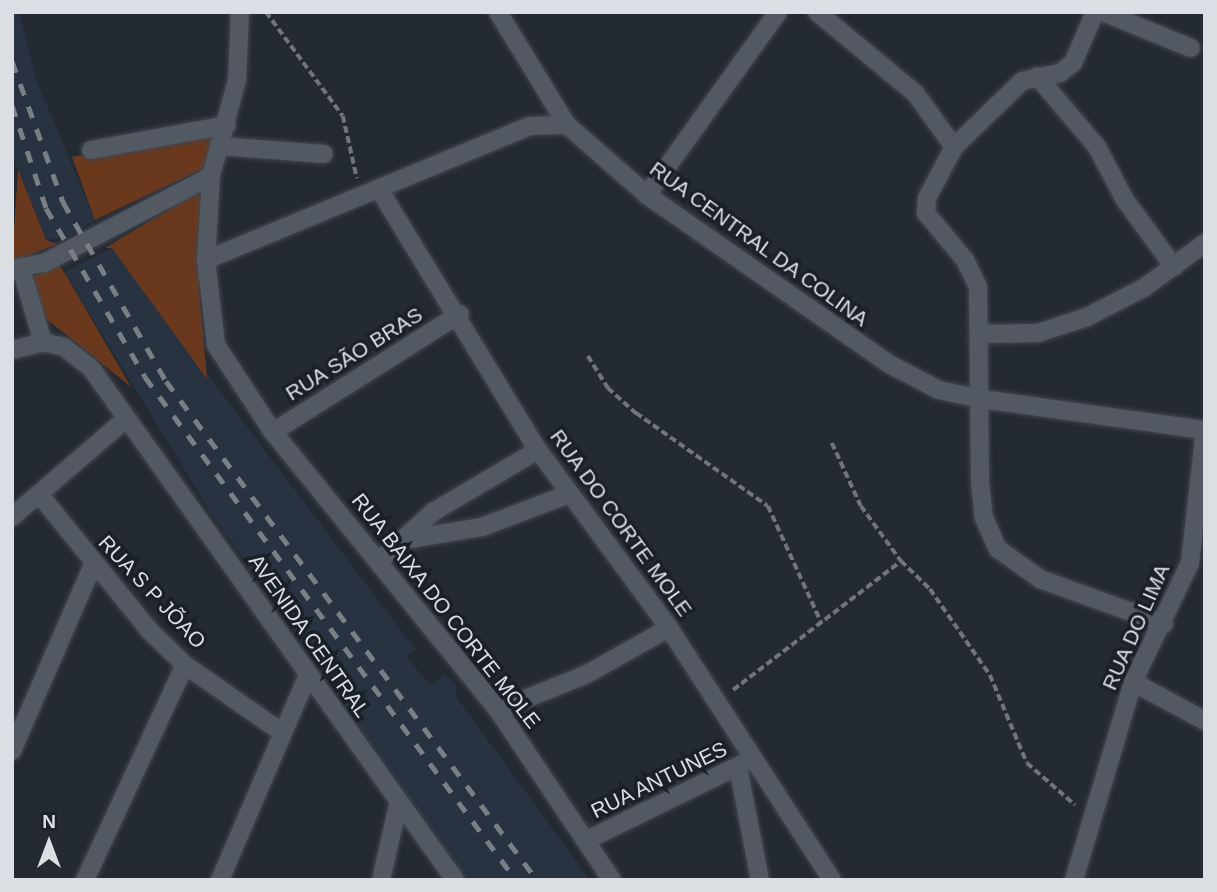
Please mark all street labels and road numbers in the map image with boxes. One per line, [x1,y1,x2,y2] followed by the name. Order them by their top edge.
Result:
[644,155,874,333] street label: RUA CENTRAL DA COLINA
[281,302,427,406] street label: RUA SÃO BRAS
[544,424,698,622] street label: RUA DO CORTE MOLE
[346,488,546,734] street label: RUA BAIXA DO CORTE MOLE
[93,530,211,654] street label: RUA S P JÕAO
[243,549,375,723] street label: AVENIDA CENTRAL
[1097,560,1175,694] street label: RUA DO LIMA
[586,736,732,824] street label: RUA ANTUNES

